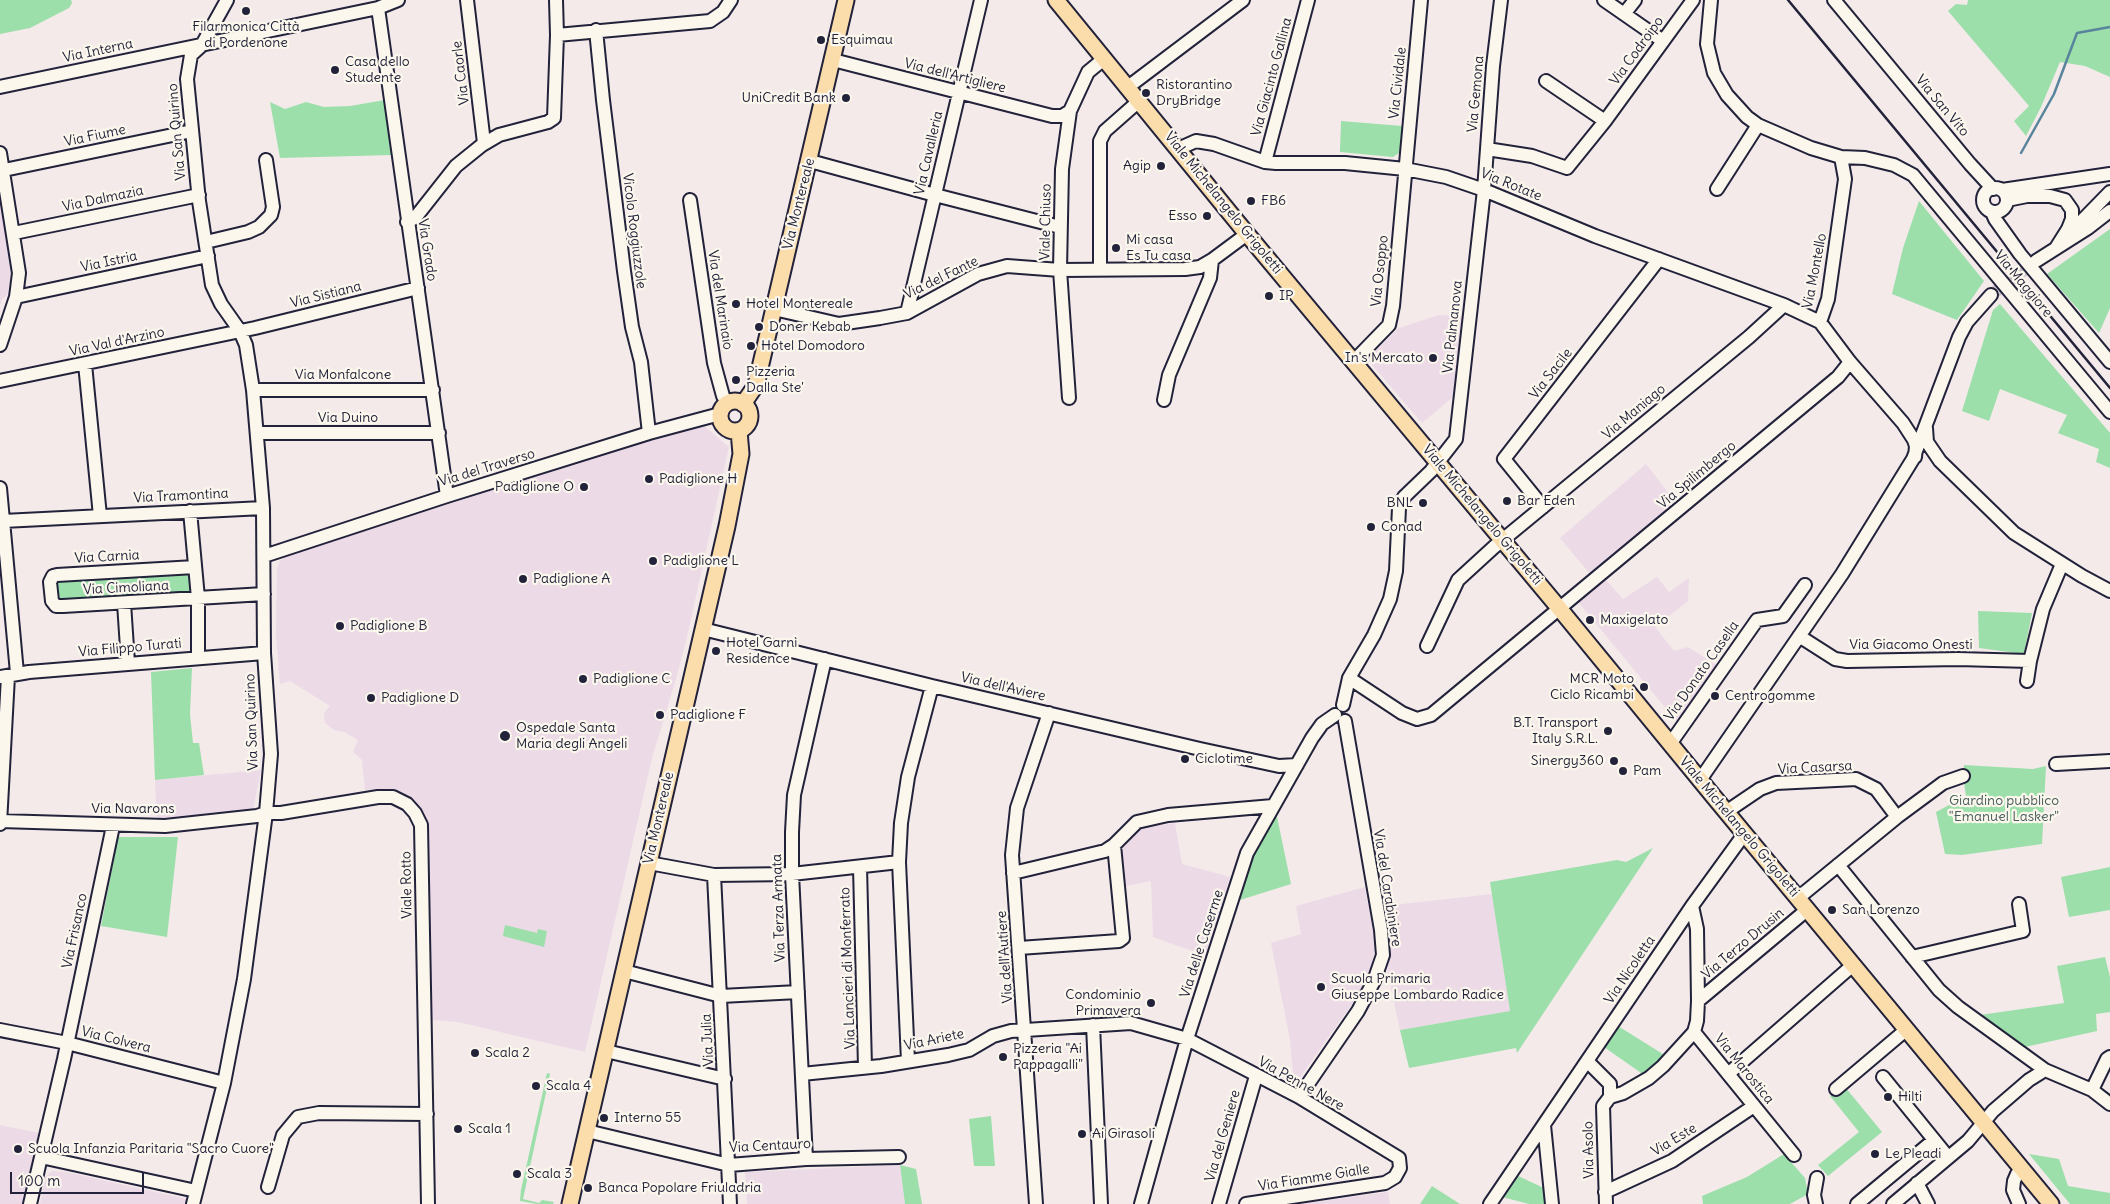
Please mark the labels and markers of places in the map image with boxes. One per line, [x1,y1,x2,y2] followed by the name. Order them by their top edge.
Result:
[240,5,252,17] marker: Filarmonica Città di Pordenone
[192,19,300,52] place label: Filarmonica Città di Pordenone
[831,32,893,48] place label: Esquimau
[815,34,827,46] marker: Esquimau
[345,54,410,86] place label: Casa dello Studente
[329,64,341,76] marker: Casa dello Studente
[1156,77,1232,110] place label: Ristorantino DryBridge
[1140,87,1152,99] marker: Ristorantino DryBridge
[742,90,836,106] place label: UniCredit Bank
[840,92,852,104] marker: UniCredit Bank
[1123,158,1151,174] place label: Agip
[1155,160,1167,172] marker: Agip
[1261,193,1286,209] place label: FB6
[1245,195,1257,207] marker: FB6
[1168,208,1197,224] place label: Esso
[1201,210,1213,222] marker: Esso
[1126,232,1191,264] place label: Mi casa Es Tu casa
[1110,242,1122,254] marker: Mi casa Es Tu casa
[1279,288,1294,304] place label: IP
[1263,290,1275,302] marker: IP
[746,296,853,312] place label: Hotel Montereale
[730,298,742,310] marker: Hotel Montereale
[769,319,851,335] place label: Doner Kebab
[753,321,765,333] marker: Doner Kebab
[761,338,865,354] place label: Hotel Domodoro
[745,340,757,352] marker: Hotel Domodoro
[1345,350,1423,366] place label: In's Mercato
[1427,352,1439,364] marker: In's Mercato
[746,364,804,397] place label: Pizzeria Dalla Ste'
[730,374,742,386] marker: Pizzeria Dalla Ste'
[659,471,737,487] place label: Padiglione H
[643,473,655,485] marker: Padiglione H
[495,479,574,495] place label: Padiglione O
[578,481,590,493] marker: Padiglione O
[1517,493,1575,509] place label: Bar Eden
[1387,495,1413,511] place label: BNL
[1501,495,1513,507] marker: Bar Eden
[1417,497,1429,509] marker: BNL
[1381,519,1422,535] place label: Conad
[1365,521,1377,533] marker: Conad
[663,553,739,569] place label: Padiglione L
[647,555,659,567] marker: Padiglione L
[533,571,610,587] place label: Padiglione A
[517,573,529,585] marker: Padiglione A
[1600,612,1668,628] place label: Maxigelato
[1584,614,1596,626] marker: Maxigelato
[350,618,427,634] place label: Padiglione B
[334,620,346,632] marker: Padiglione B
[726,635,797,668] place label: Hotel Garnì Residence
[710,645,722,657] marker: Hotel Garnì Residence
[593,671,671,687] place label: Padiglione C
[1550,671,1634,704] place label: MCR Moto Ciclo Ricambi
[577,673,589,685] marker: Padiglione C
[1638,681,1650,693] marker: MCR Moto Ciclo Ricambi
[1725,688,1815,704] place label: Centrogomme
[381,690,459,706] place label: Padiglione D
[1709,690,1721,702] marker: Centrogomme
[365,692,377,704] marker: Padiglione D
[670,707,746,723] place label: Padiglione F
[654,709,666,721] marker: Padiglione F
[1513,715,1598,748] place label: B.T. Transport Italy S.R.L.
[516,720,627,752] place label: Ospedale Santa Maria degli Angeli
[1602,725,1614,737] marker: B.T. Transport Italy S.R.L.
[498,729,512,743] marker: Ospedale Santa Maria degli Angeli
[1195,751,1253,767] place label: Ciclotime
[1179,753,1191,765] marker: Ciclotime
[1531,753,1604,769] place label: Sinergy360
[1608,755,1620,767] marker: Sinergy360
[1633,763,1661,779] place label: Pam
[1617,765,1629,777] marker: Pam
[1842,902,1920,918] place label: San Lorenzo
[1826,904,1838,916] marker: San Lorenzo
[1331,971,1504,1004] place label: Scuola Primaria Giuseppe Lombardo Radice
[1315,981,1327,993] marker: Scuola Primaria Giuseppe Lombardo Radice
[1065,987,1141,1020] place label: Condominio Primavera
[1145,997,1157,1009] marker: Condominio Primavera
[1013,1041,1083,1074] place label: Pizzeria "Ai Pappagalli"
[485,1045,530,1061] place label: Scala 2
[469,1047,481,1059] marker: Scala 2
[997,1051,1009,1063] marker: Pizzeria "Ai Pappagalli"
[546,1078,591,1094] place label: Scala 4
[530,1080,542,1092] marker: Scala 4
[1898,1089,1922,1105] place label: Hilti
[1882,1091,1894,1103] marker: Hilti
[614,1110,681,1126] place label: Interno 55
[598,1112,610,1124] marker: Interno 55
[468,1121,511,1137] place label: Scala 1
[452,1123,464,1135] marker: Scala 1
[1092,1126,1155,1142] place label: Ai Girasoli
[1076,1128,1088,1140] marker: Ai Girasoli
[28,1141,274,1157] place label: Scuola Infanzia Paritaria "Sacro Cuore"
[12,1143,24,1155] marker: Scuola Infanzia Paritaria "Sacro Cuore"
[1885,1146,1941,1162] place label: Le Pleadi
[1869,1148,1881,1160] marker: Le Pleadi
[527,1166,572,1182] place label: Scala 3
[511,1168,523,1180] marker: Scala 3
[598,1180,761,1196] place label: Banca Popolare Friuladria
[582,1182,594,1194] marker: Banca Popolare Friuladria

